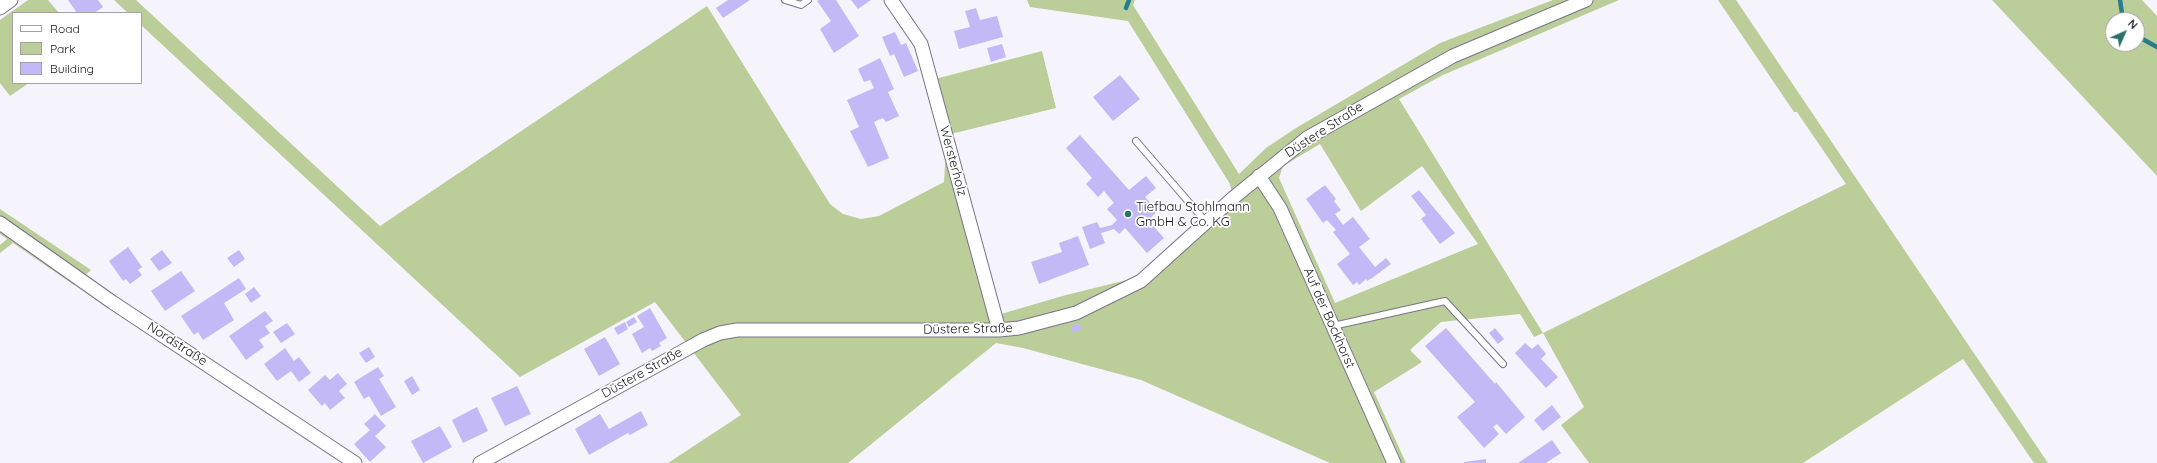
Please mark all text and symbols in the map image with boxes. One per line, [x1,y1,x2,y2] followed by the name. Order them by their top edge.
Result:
[12,12,142,84] legend
[2105,12,2145,52] north arrow
[2125,16,2141,32] text: N
[50,21,80,36] text: Road
[50,41,75,56] text: Park
[50,61,94,76] text: Building
[1282,99,1366,161] street label: Düstere Straße
[936,124,970,198] street label: Wersterholz
[1136,199,1250,230] place label: Tiefbau Stohlmann GmbH & Co. KG
[1123,209,1133,219] marker: Tiefbau Stohlmann GmbH & Co. KG
[1300,265,1358,371] street label: Auf der Bockhorst
[144,319,210,369] street label: Nordstraße
[923,320,1013,338] street label: Düstere Straße
[599,344,685,402] street label: Düstere Straße

